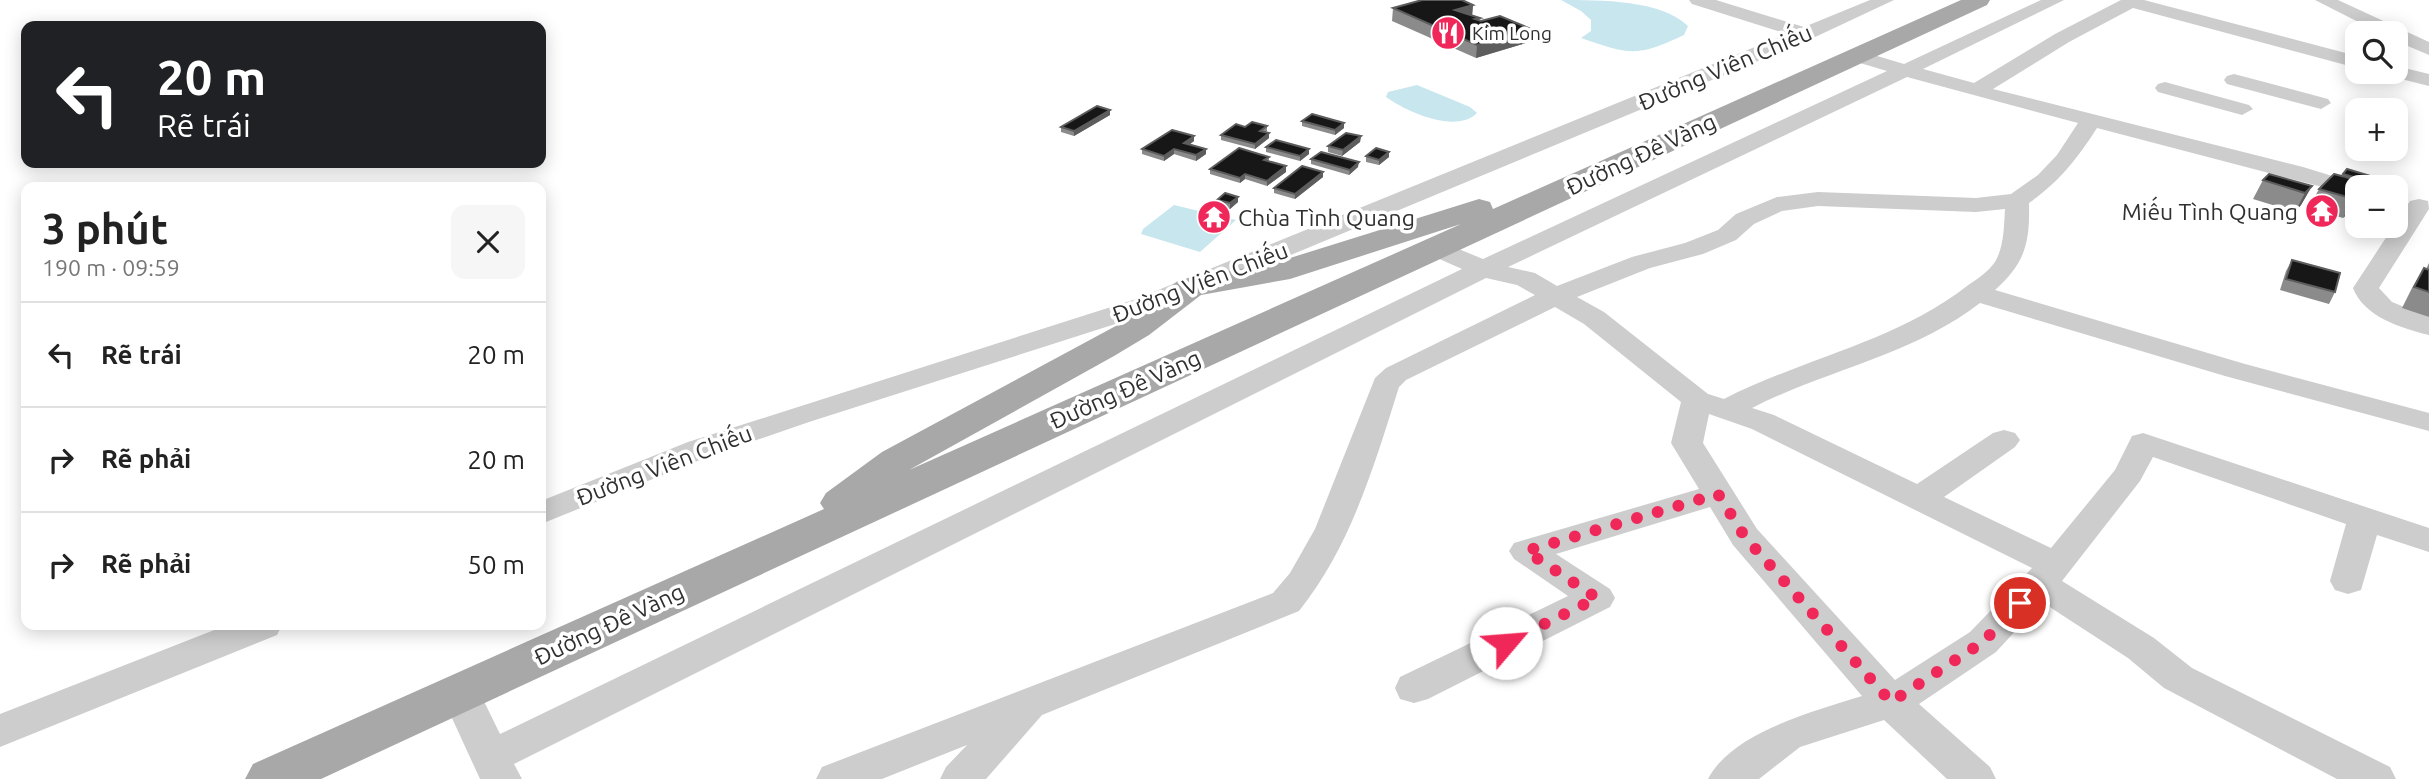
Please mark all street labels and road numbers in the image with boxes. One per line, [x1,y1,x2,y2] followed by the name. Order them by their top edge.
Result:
[1633,17,1815,115] street label: Đường Viên Chiếu
[1562,108,1720,200] street label: Đường Đê Vàng
[1108,235,1291,327] street label: Đường Viên Chiếu
[1046,345,1204,433] street label: Đường Đê Vàng
[572,418,755,510] street label: Đường Viên Chiếu
[530,578,688,670] street label: Đường Đê Vàng

